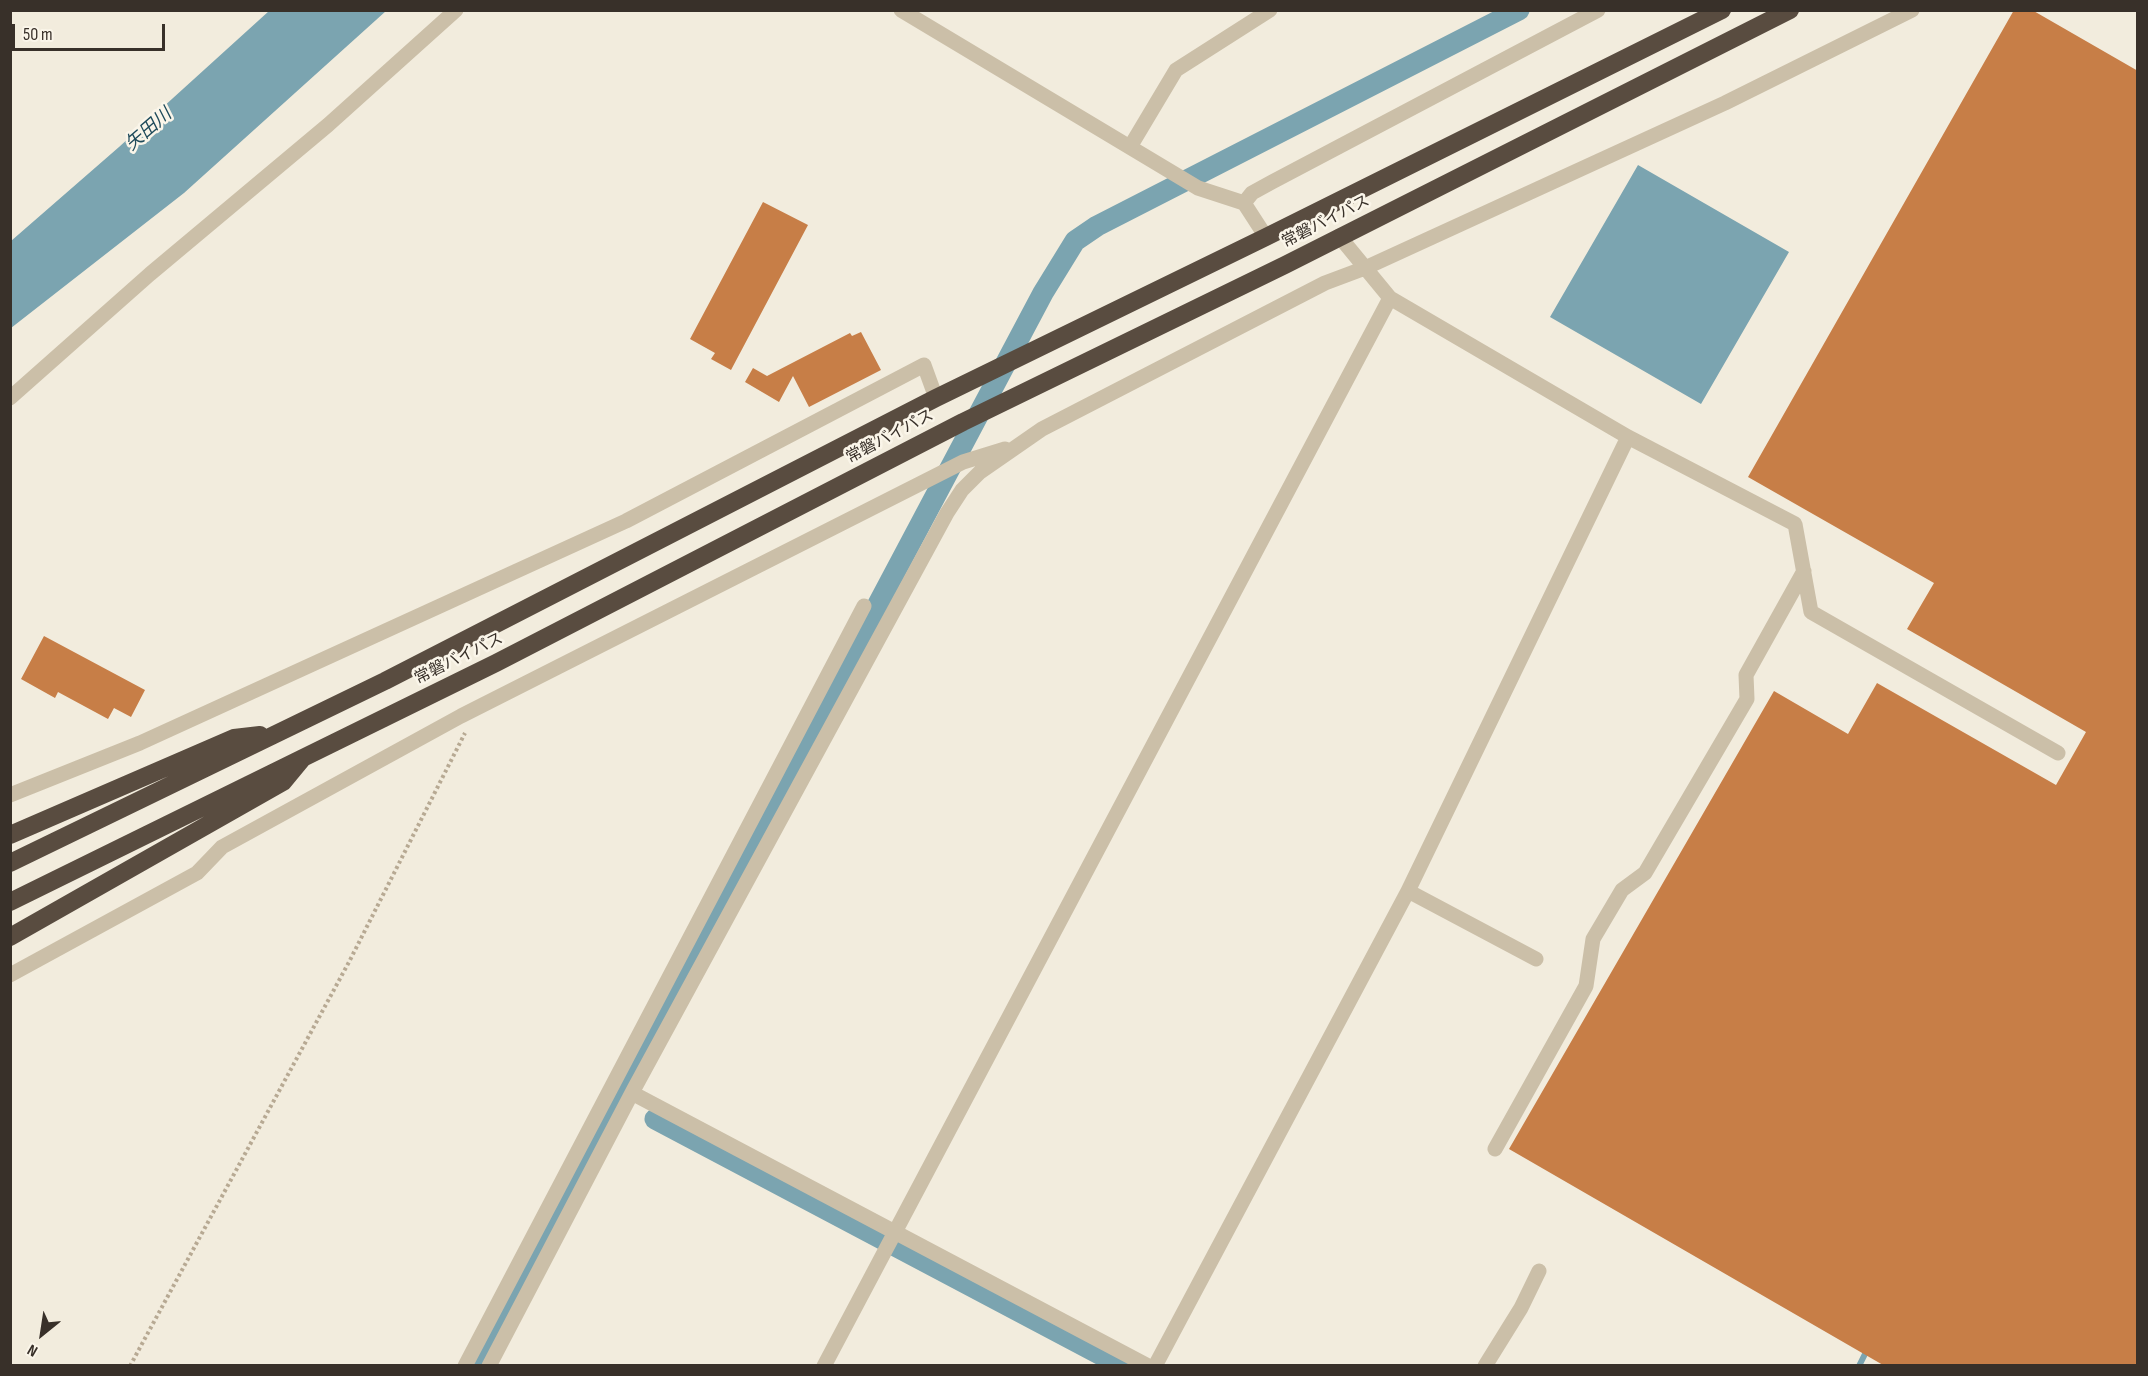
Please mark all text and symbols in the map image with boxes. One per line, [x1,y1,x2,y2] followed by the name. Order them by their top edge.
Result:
[15,12,168,50] scale bar
[23,24,53,45] text: 50 m
[122,104,176,156] water label: 矢田川
[1279,192,1373,252] street label: 常磐バイパス
[843,406,937,468] street label: 常磐バイパス
[412,629,506,689] street label: 常磐バイパス
[12,1304,72,1364] north arrow
[24,1340,41,1360] text: N

